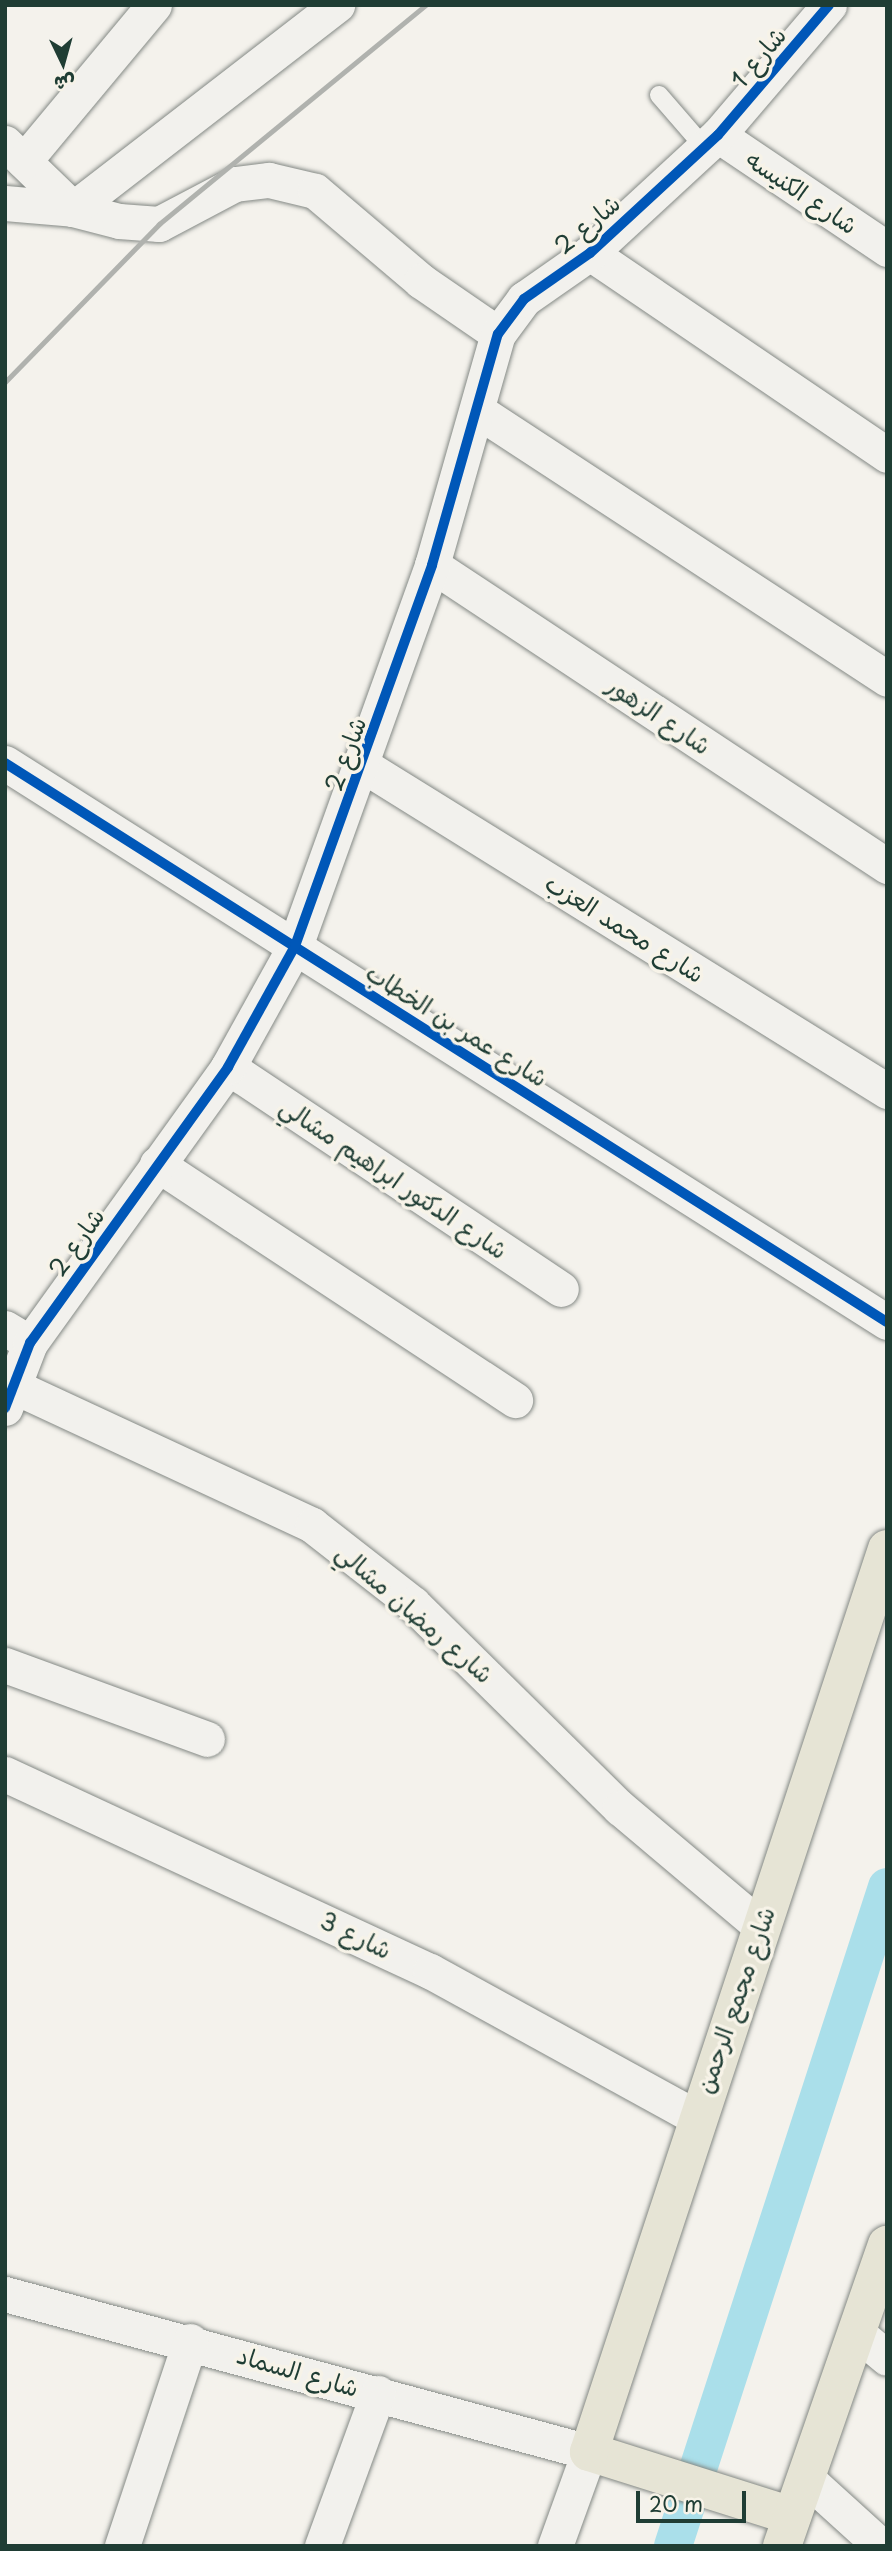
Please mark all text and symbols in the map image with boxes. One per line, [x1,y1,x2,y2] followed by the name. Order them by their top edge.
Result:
[724,21,792,93] street label: شارع 1
[28,28,98,98] north arrow
[53,69,76,99] text: ش
[741,144,863,240] street label: شارع الكنيسه
[548,188,626,260] street label: شارع 2
[602,670,716,760] street label: شارع الزهور
[318,713,372,795] street label: شارع 2
[540,868,710,988] street label: شارع محمد العزب
[361,958,553,1092] street label: شارع عمر بن الخطاب
[275,1091,513,1265] street label: شارع الدكتور ابراهيم مشالي
[42,1202,110,1282] street label: شارع 2
[331,1537,499,1689] street label: شارع رمضان مشالي
[690,1903,780,2097] street label: شارع مجمع الرحمن
[316,1905,396,1965] street label: شارع 3
[234,2340,362,2402] street label: شارع السماد
[640,2478,750,2522] scale bar
[649,2487,703,2519] text: 20 m

